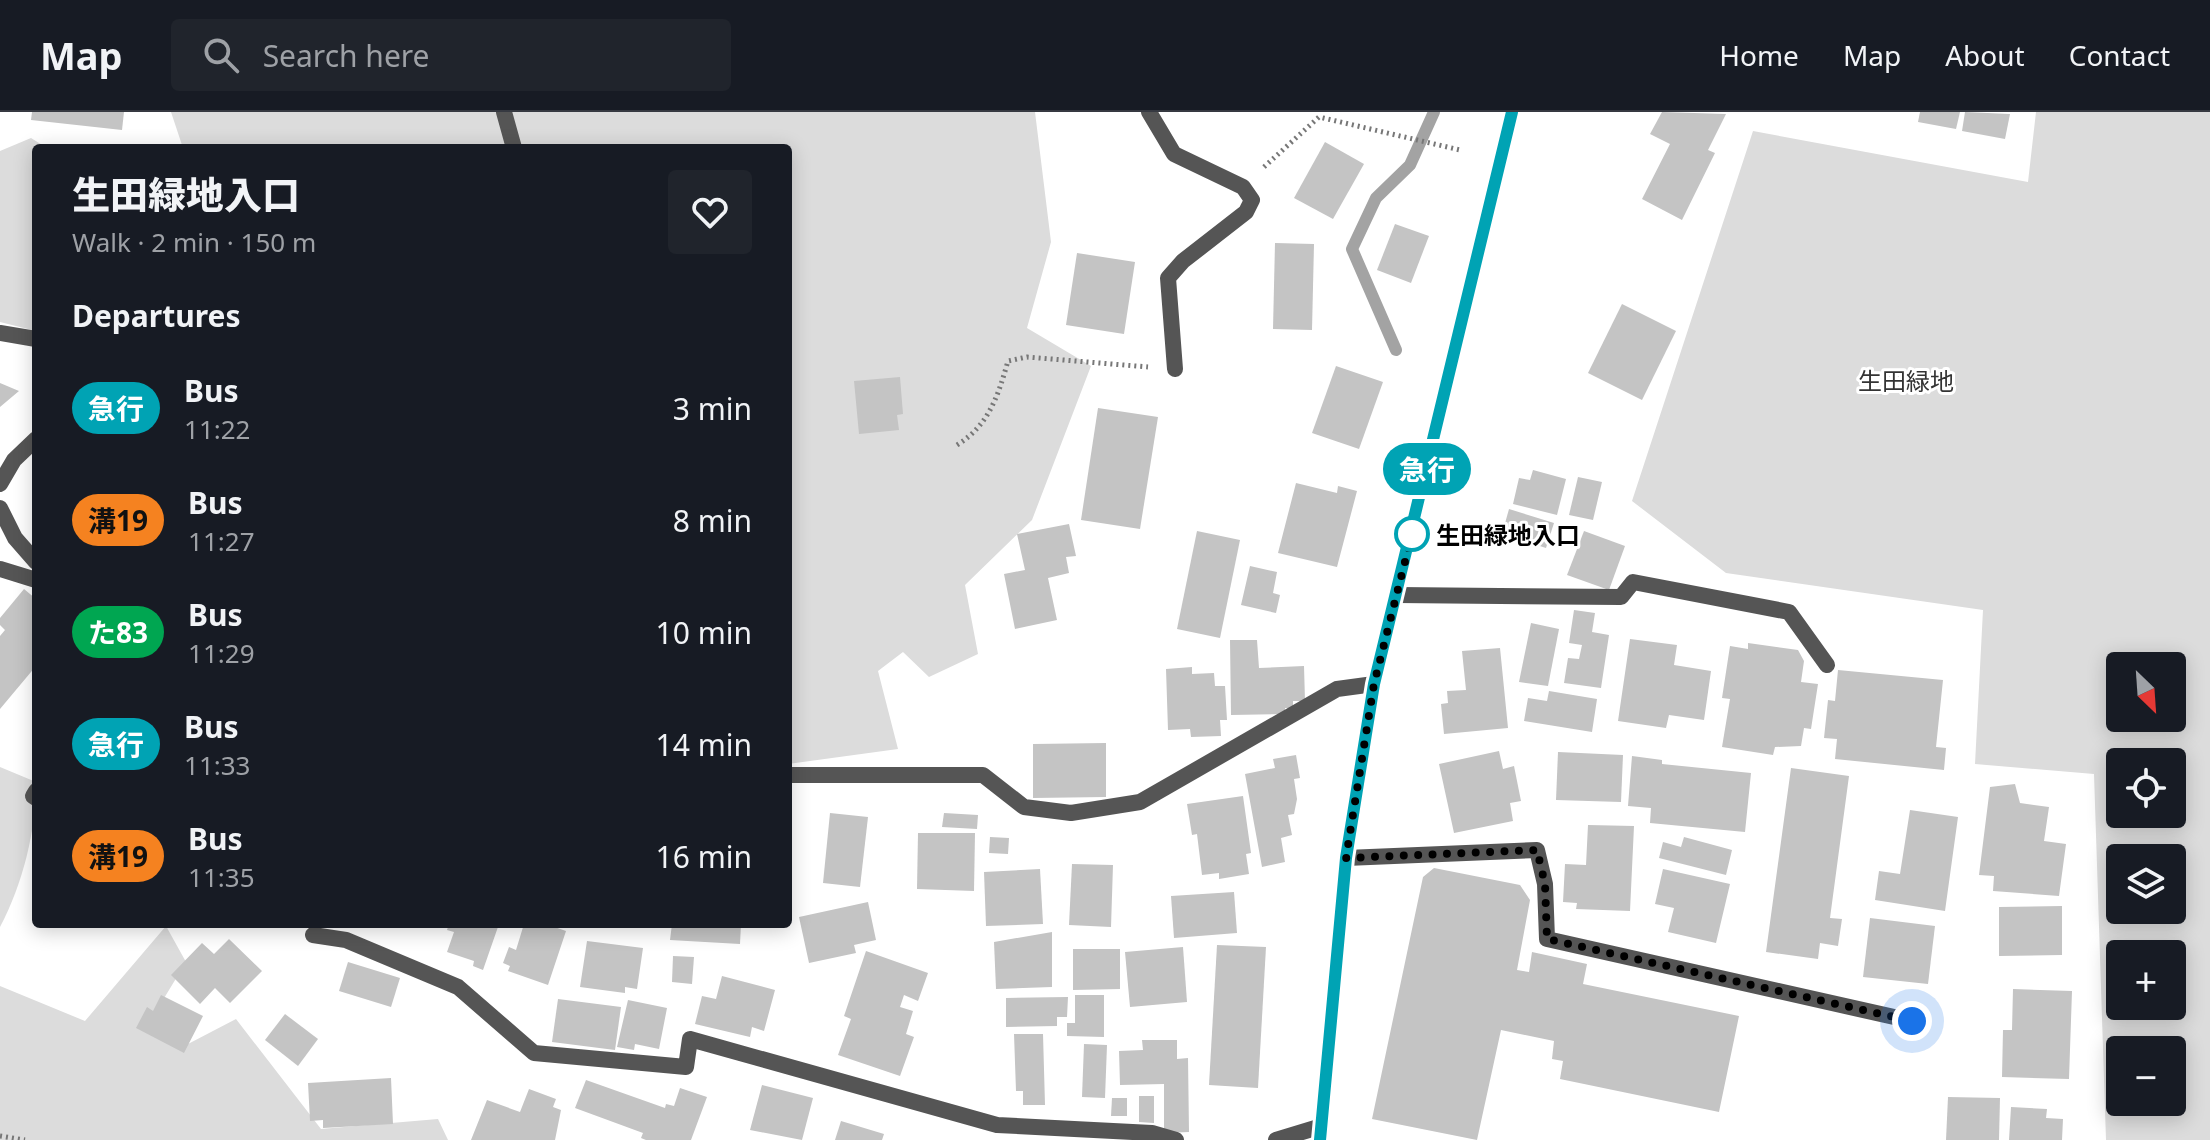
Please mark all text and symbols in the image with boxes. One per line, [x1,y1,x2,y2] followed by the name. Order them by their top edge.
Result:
[171,19,731,91] search box
[40,29,123,81] text: Map
[199,33,243,77] icon: search
[263,35,430,76] text: Search here
[1719,36,1799,74] text: Home
[1843,36,1901,74] text: Map
[1945,36,2025,74] text: About
[2069,36,2170,74] text: Contact
[72,168,300,220] text: 生田緑地入口
[668,170,752,254] button: heart
[72,224,316,260] text: Walk · 2 min · 150 m
[72,295,241,336] text: Departures
[1858,364,1954,397] park label: 生田緑地
[184,370,239,411] text: Bus
[673,388,752,429] text: 3 min
[88,389,144,427] text: 急行
[184,411,250,447] text: 11:22
[1391,443,1463,495] line badge: 急行
[1399,450,1455,488] text: 急行
[188,482,243,523] text: Bus
[673,500,752,541] text: 8 min
[88,501,148,539] text: 溝19
[1395,517,1429,551] marker: 生田緑地入口
[1436,518,1580,551] place label: 生田緑地入口
[188,523,255,559] text: 11:27
[188,594,243,635] text: Bus
[656,612,752,653] text: 10 min
[88,613,148,651] text: た83
[188,635,255,671] text: 11:29
[2106,652,2186,732] north arrow
[2106,652,2186,1116] map controls
[184,706,239,747] text: Bus
[656,724,752,765] text: 14 min
[88,725,144,763] text: 急行
[184,747,250,783] text: 11:33
[2106,748,2186,828] button: locate
[188,818,243,859] text: Bus
[656,836,752,877] text: 16 min
[88,837,148,875] text: 溝19
[2106,844,2186,924] button: layers
[188,859,255,895] text: 11:35
[2106,940,2186,1020] button: +
[1892,1001,1932,1041] your location
[2106,1036,2186,1116] button: −

